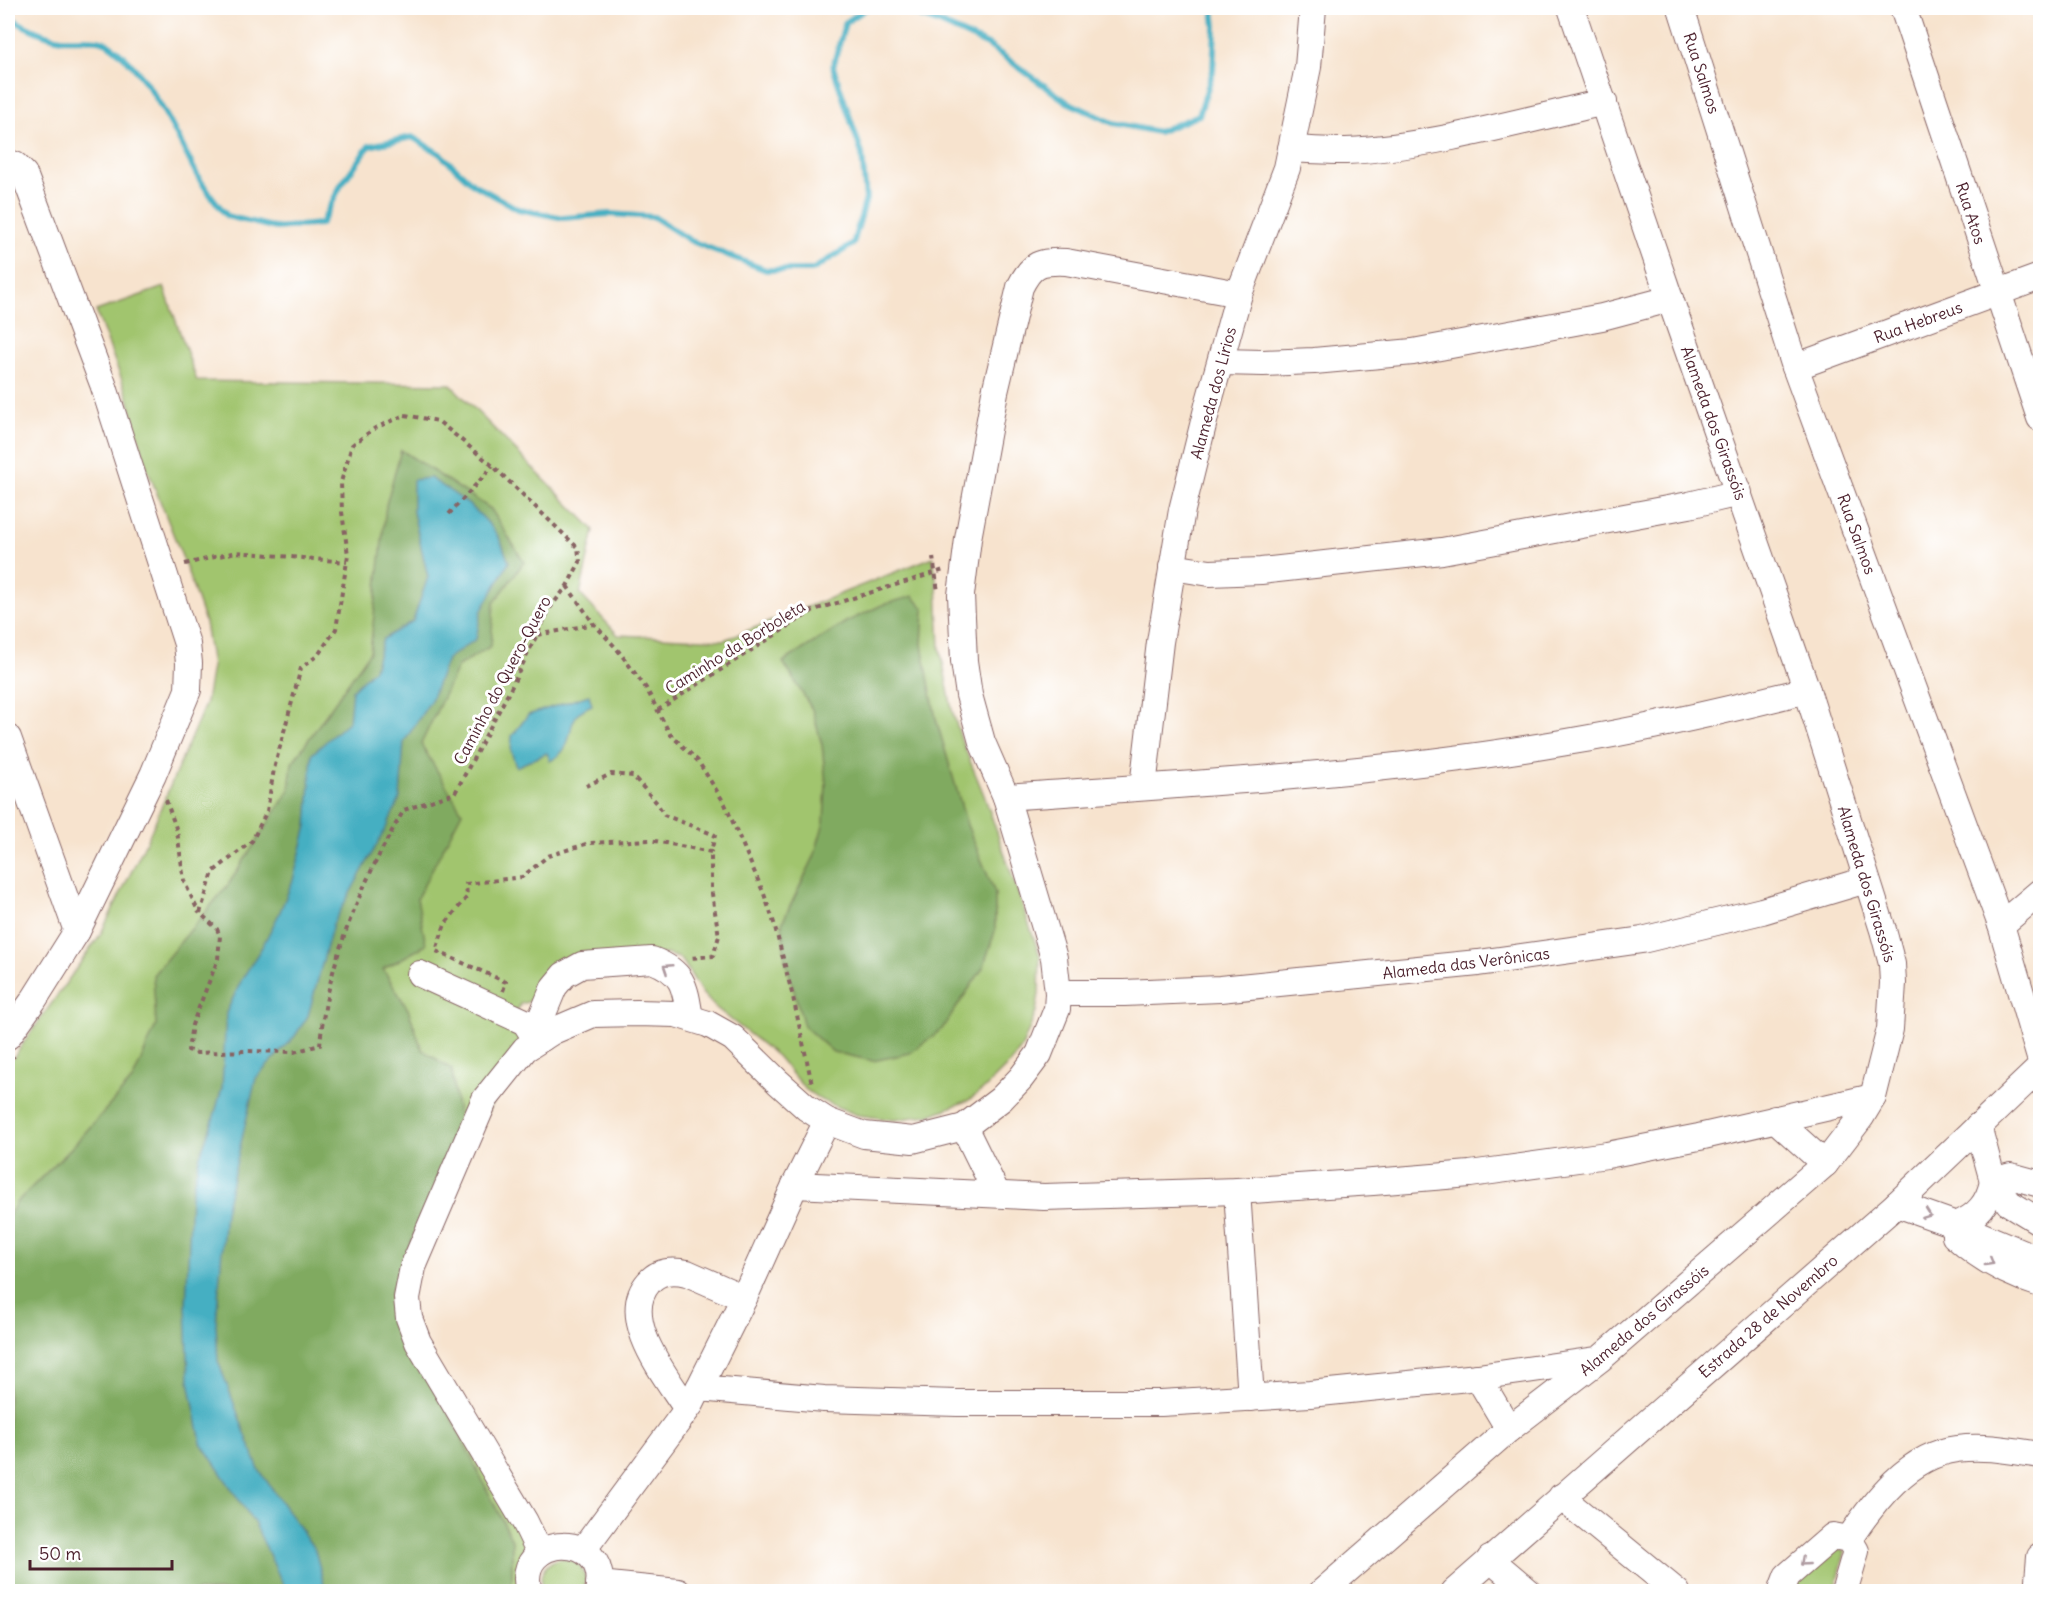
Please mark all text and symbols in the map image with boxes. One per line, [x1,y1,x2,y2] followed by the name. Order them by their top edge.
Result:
[1679,30,1725,116] street label: Rua Salmos
[1952,179,1990,247] street label: Rua Atos
[1871,297,1965,347] street label: Rua Hebreus
[1186,325,1240,461] street label: Alameda dos Lírios
[1677,343,1751,503] street label: Alameda dos Girassóis
[1833,491,1881,577] street label: Rua Salmos
[449,592,555,768] street label: Caminho do Quero-Quero
[661,596,809,698] street label: Caminho da Borboleta
[1834,803,1900,965] street label: Alameda dos Girassóis
[1381,943,1551,983] street label: Alameda das Verônicas
[663,964,674,975] one-way arrow
[1921,1207,1932,1220] one-way arrow
[1694,1250,1842,1382] street label: Estrada 28 de Novembro
[1984,1255,1994,1267] one-way arrow
[1575,1260,1713,1380] street label: Alameda dos Girassóis
[30,1533,172,1571] scale bar
[39,1542,81,1565] text: 50 m
[1800,1555,1811,1566] one-way arrow

